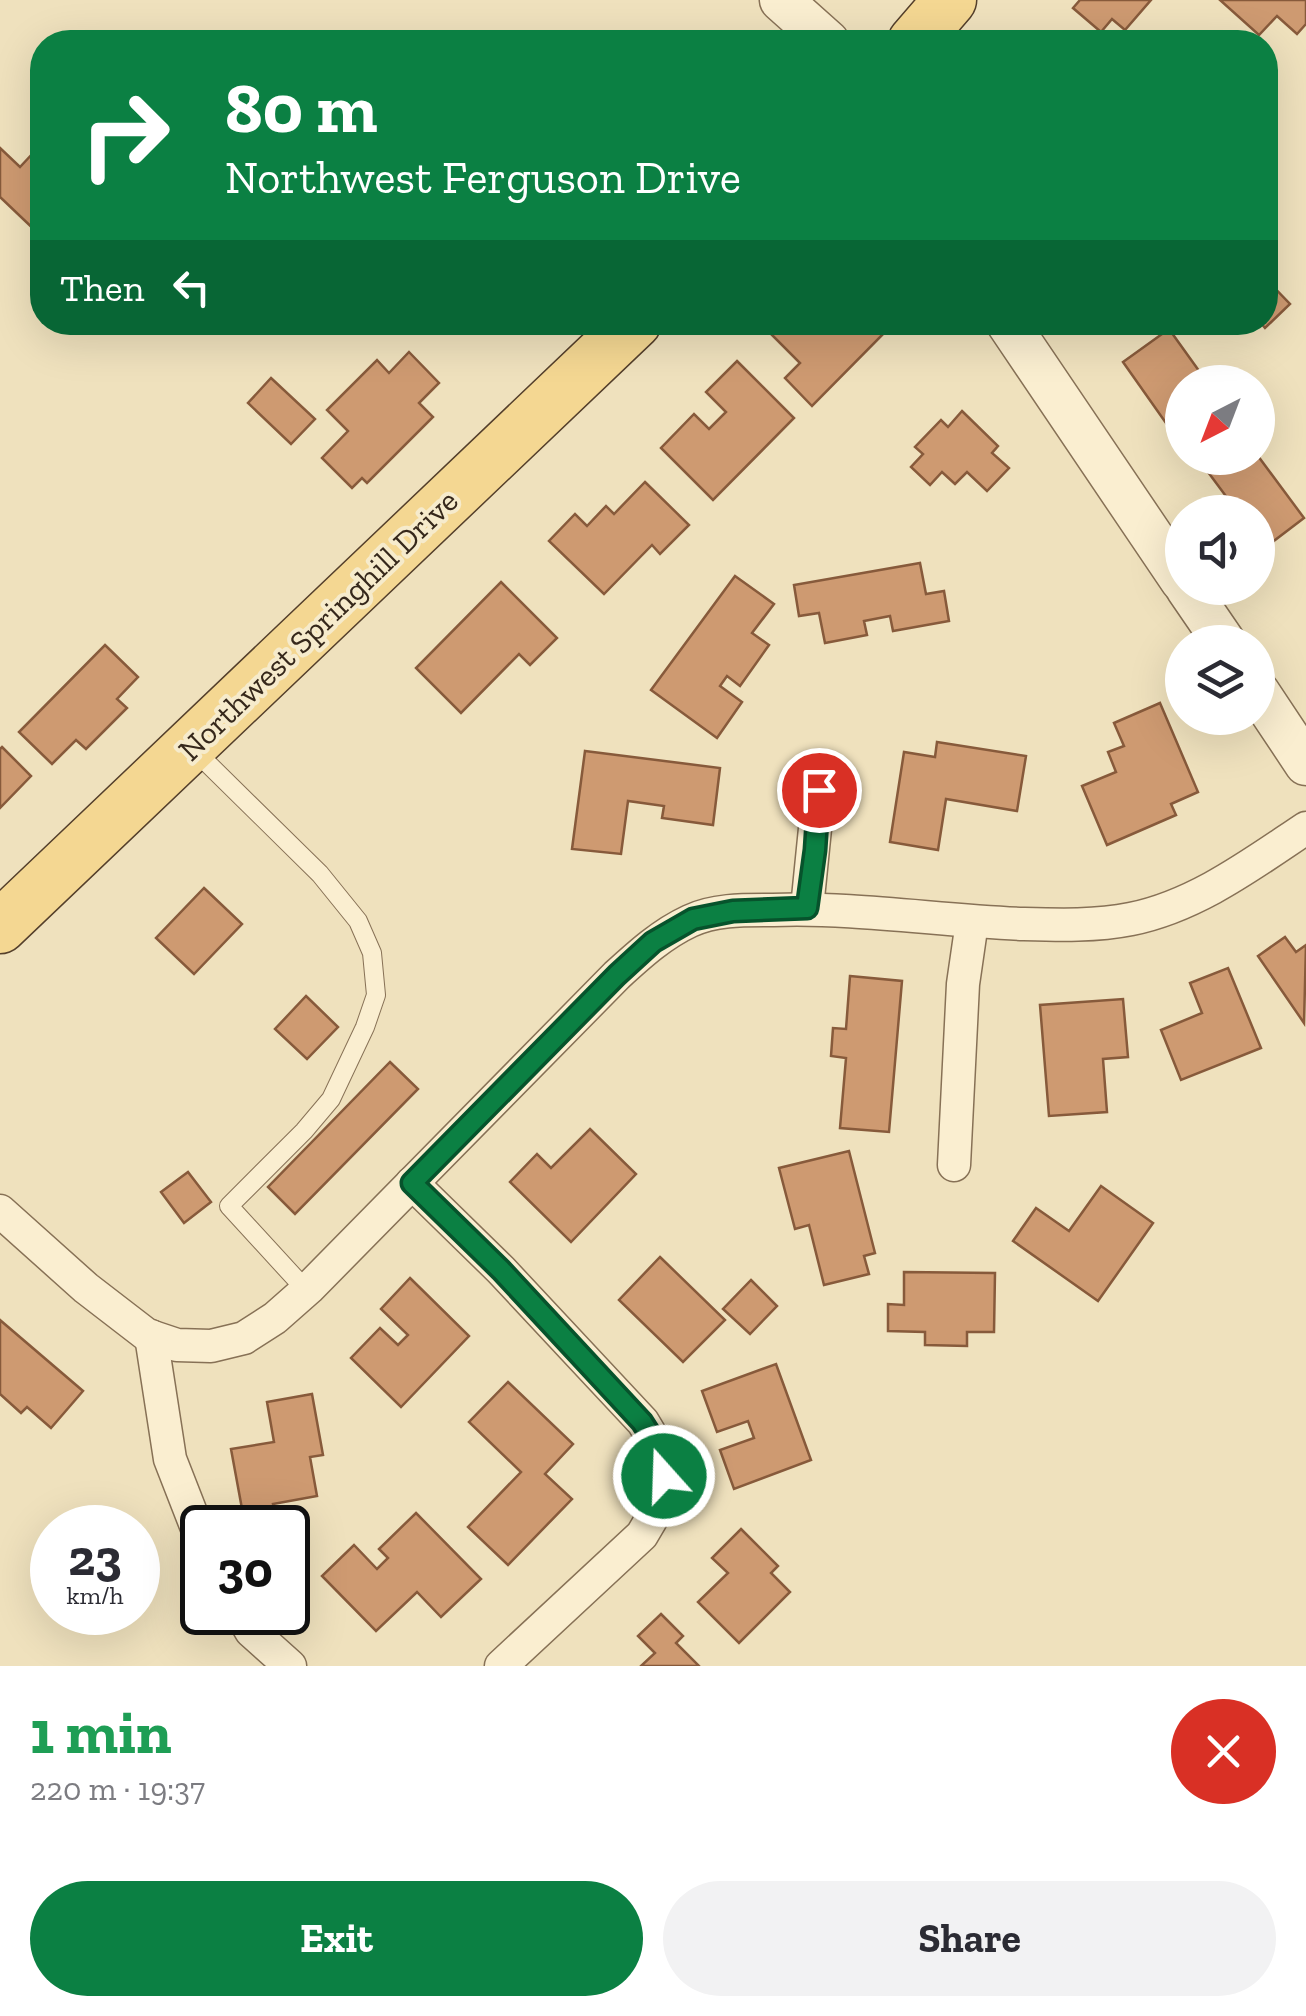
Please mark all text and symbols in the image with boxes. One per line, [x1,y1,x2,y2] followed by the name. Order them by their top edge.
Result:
[225,66,377,150] text: 80 m
[60,70,190,200] icon: right
[225,151,741,205] text: Northwest Ferguson Drive
[164,260,219,315] icon: left
[60,265,144,311] text: Then
[1165,365,1275,475] north arrow
[1165,365,1275,735] map controls
[170,482,466,768] street label: Northwest Springhill Drive
[1165,495,1275,605] button: sound
[1165,625,1275,735] button: layers
[777,748,862,833] pin
[792,763,847,818] icon: arrive
[612,1424,716,1528] position arrow
[180,1505,310,1635] speed limit sign: 30
[68,1528,122,1588] text: 23
[66,1580,124,1610] text: km/h
[30,1696,172,1768] text: 1 min
[1171,1699,1276,1804] button: close
[30,1770,205,1808] text: 220 m · 19:37
[30,1881,643,1996] button: Exit
[663,1881,1276,1996] button: Share

